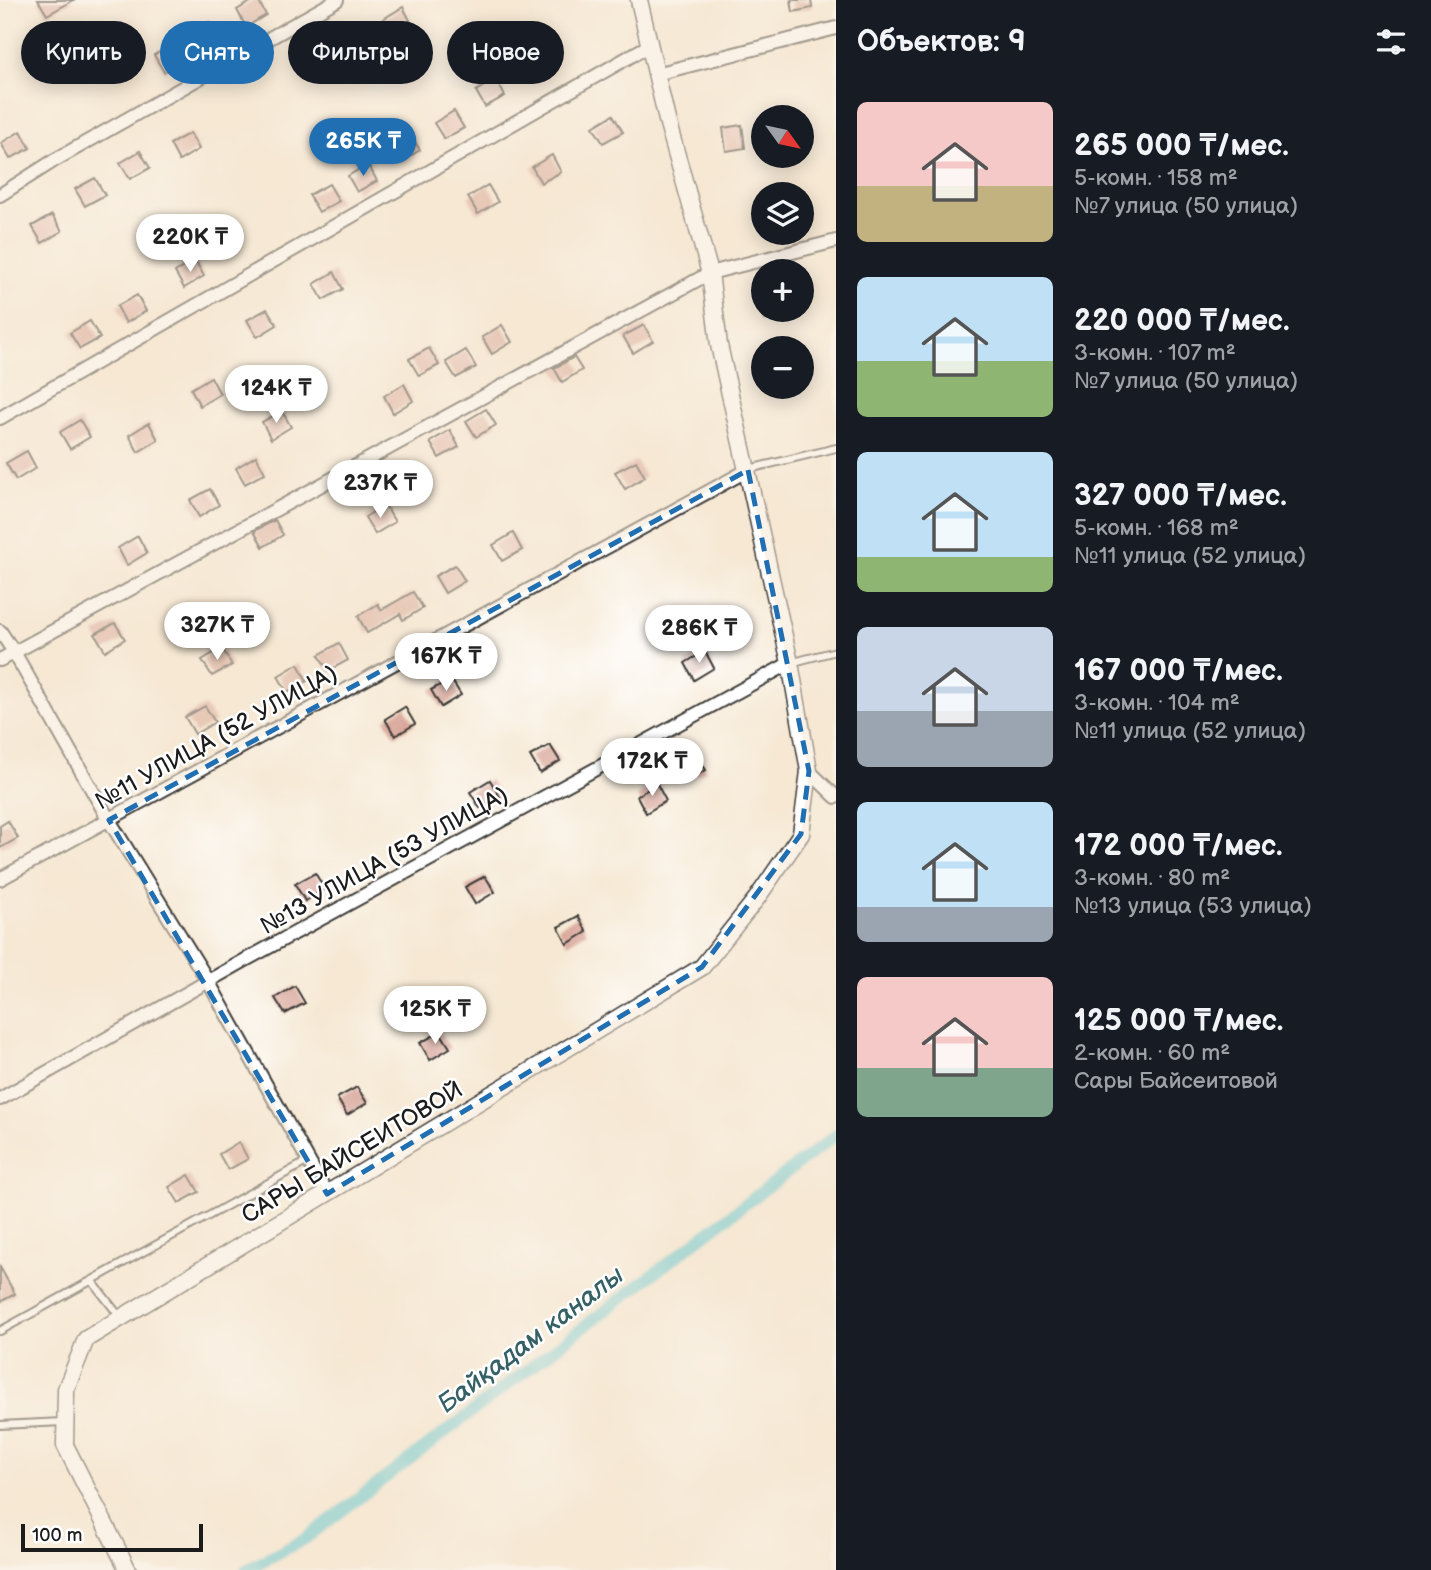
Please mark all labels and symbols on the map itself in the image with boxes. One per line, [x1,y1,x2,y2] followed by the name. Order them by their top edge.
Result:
[751,105,814,168] north arrow
[306,118,420,178] pin: 265K ₸
[133,215,247,274] pin: 220K ₸
[219,366,333,425] pin: 124K ₸
[323,461,437,520] pin: 237K ₸
[160,602,274,662] pin: 327K ₸
[642,606,756,665] pin: 286K ₸
[389,634,503,693] pin: 167K ₸
[90,659,342,816] street label: №11 УЛИЦА (52 УЛИЦА)
[595,738,709,798] pin: 172K ₸
[255,780,513,941] street label: №13 УЛИЦА (53 УЛИЦА)
[378,986,492,1046] pin: 125K ₸
[236,1075,468,1230] street label: САРЫ БАЙСЕИТОВОЙ
[432,1260,630,1420] water label: Байқадам каналы
[21,1521,203,1553] scale bar

